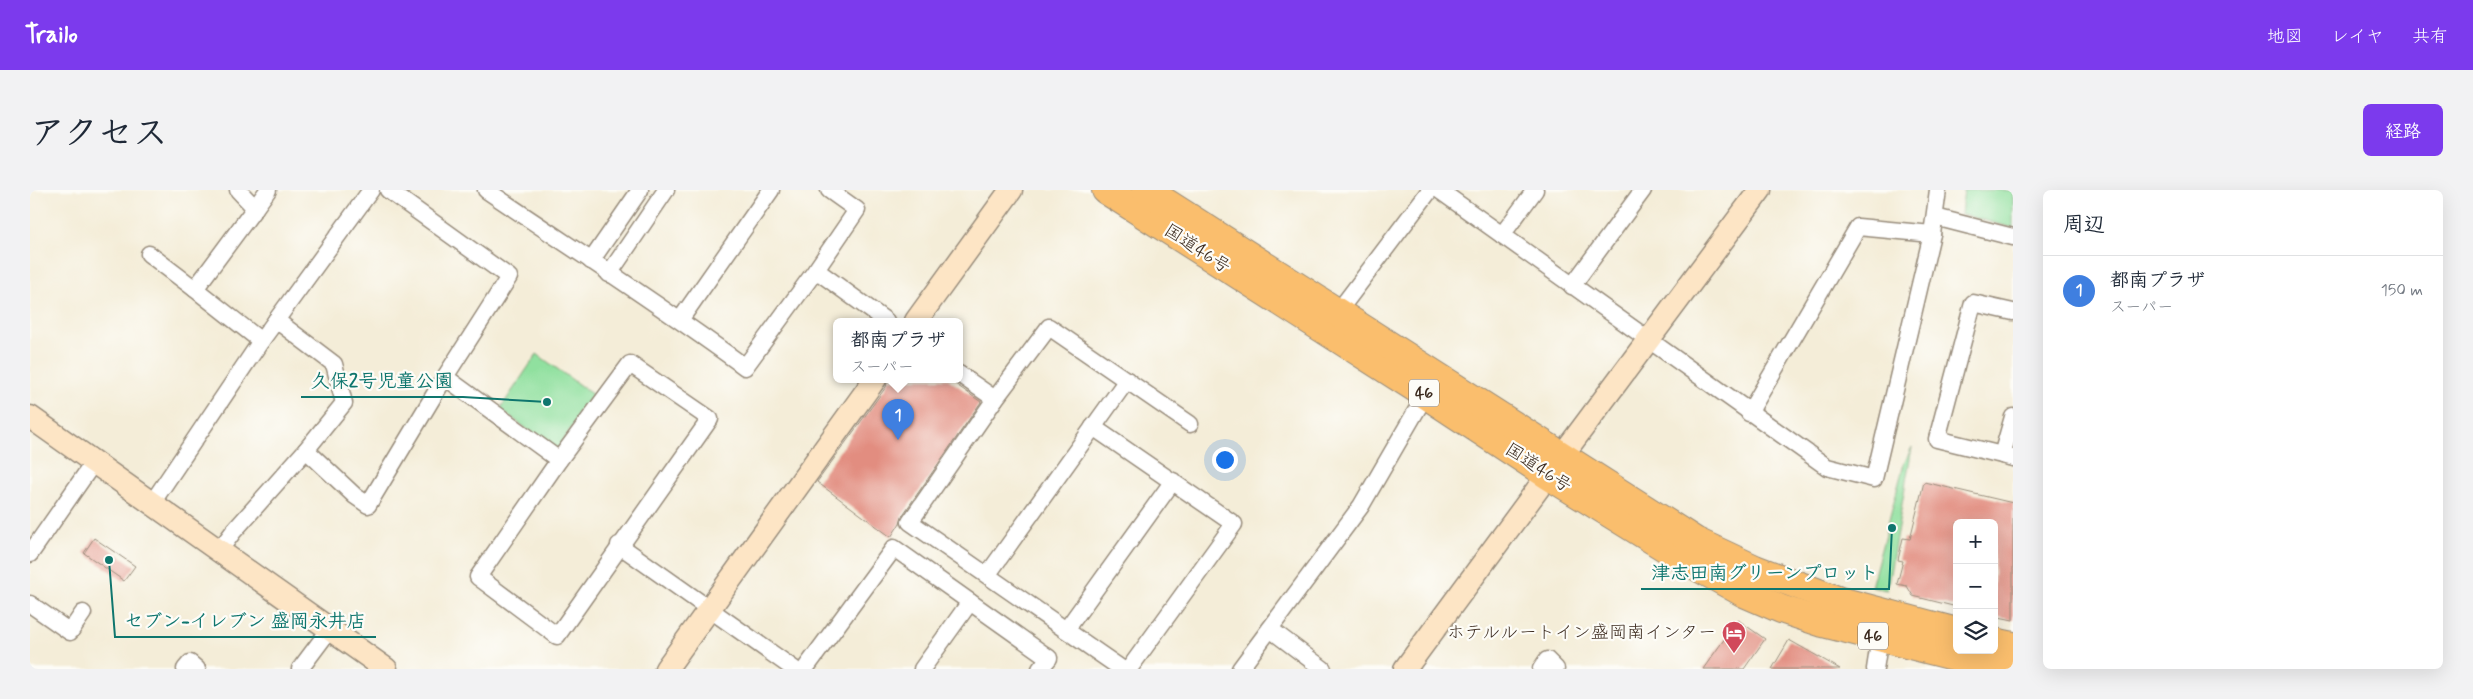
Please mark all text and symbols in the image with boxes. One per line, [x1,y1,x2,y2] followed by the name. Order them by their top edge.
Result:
[25,20,78,51] text: Trailo
[2267,25,2303,49] text: 地図
[2331,25,2384,49] text: レイヤ
[2412,25,2448,49] text: 共有
[2363,104,2443,156] button: 経路
[30,111,168,157] text: アクセス
[2063,211,2105,239] text: 周辺
[1159,219,1235,279] street label: 国道46号
[2110,268,2205,293] text: 都南プラザ
[2075,280,2083,301] text: 1
[2381,280,2423,301] text: 150 m
[2110,297,2173,318] text: スーパー
[833,318,963,383] popup
[850,328,946,353] text: 都南プラザ
[850,357,914,378] text: スーパー
[301,363,463,397] callout: 久保2号児童公園
[311,369,453,394] text: 久保2号児童公園
[1409,380,1439,407] road number: 46
[882,399,914,440] pin: 1
[1500,438,1576,498] street label: 国道46号
[1212,447,1238,473] your location
[1953,519,1998,654] map controls
[1953,519,1998,564] button: +
[1641,555,1889,589] callout: 津志田南グリーンプロット
[1652,561,1878,586] text: 津志田南グリーンプロット
[1953,564,1998,609] button: −
[115,603,376,637] callout: セブン-イレブン 盛岡永井店
[124,609,366,634] text: セブン-イレブン 盛岡永井店
[1953,609,1998,654] button: layers
[1721,620,1747,654] hotel icon: ホテルルートイン盛岡南インター
[1447,621,1716,645] place label: ホテルルートイン盛岡南インター
[1858,622,1888,650] road number: 46

